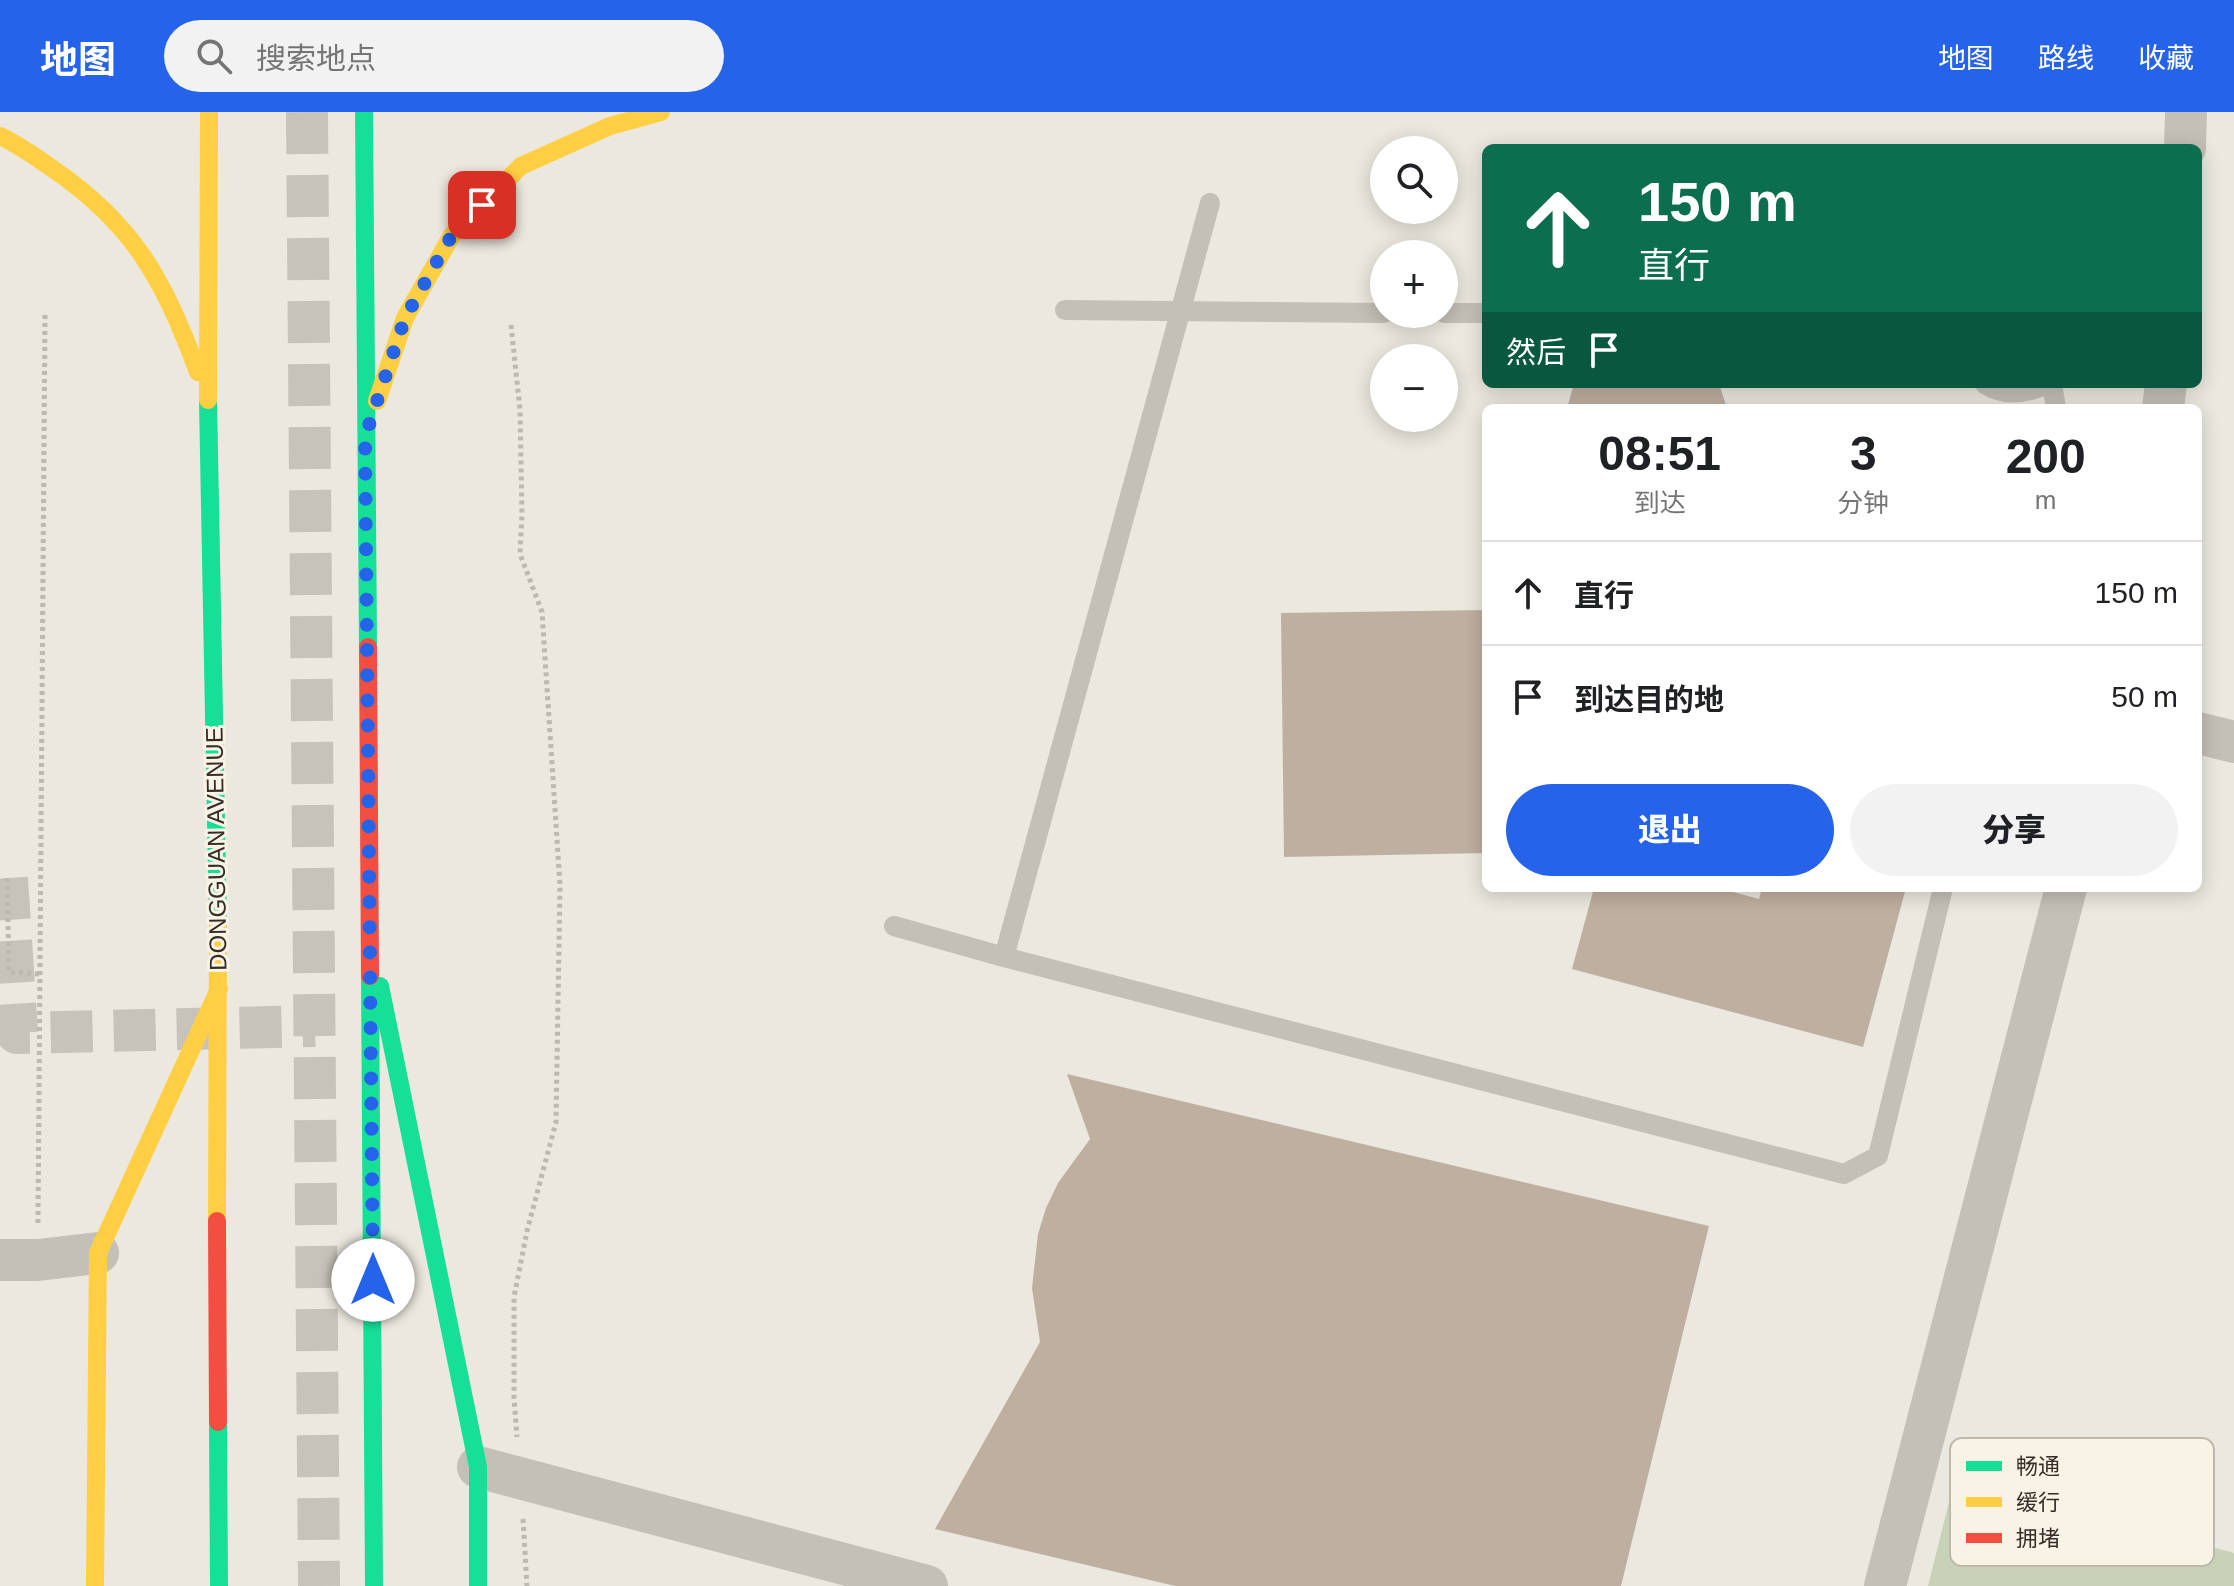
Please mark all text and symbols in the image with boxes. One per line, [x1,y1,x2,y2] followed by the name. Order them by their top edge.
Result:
[164,20,724,92] search box
[192,34,236,78] icon: search
[40,39,116,81] text: 地图
[256,42,376,75] text: 搜索地点
[1938,43,1994,74] text: 地图
[2038,43,2094,74] text: 路线
[2138,43,2194,74] text: 收藏
[1370,136,1458,432] map controls
[1370,136,1458,224] button: search
[1638,170,1797,233] text: 150 m
[448,171,516,239] pin
[1506,176,1610,280] icon: ahead
[460,183,504,227] icon: arrive
[1370,240,1458,328] button: +
[1638,245,1710,286] text: 直行
[1582,328,1626,372] icon: arrive
[1506,336,1566,369] text: 然后
[1370,344,1458,432] button: −
[1598,427,1721,480] text: 08:51
[1850,427,1877,480] text: 3
[2006,430,2086,483] text: 200
[2035,485,2057,515] text: m
[1634,488,1686,518] text: 到达
[1837,488,1889,518] text: 分钟
[1506,571,1550,615] icon: ahead
[2095,576,2178,609] text: 150 m
[1574,579,1634,612] text: 直行
[1506,675,1550,719] icon: arrive
[2111,680,2178,713] text: 50 m
[1574,683,1724,716] text: 到达目的地
[200,727,232,971] street label: DONGGUAN AVENUE
[1506,784,1834,876] button: 退出
[1850,784,2178,876] button: 分享
[331,1238,415,1322] position arrow
[1950,1438,2214,1566] legend
[2016,1454,2060,1479] text: 畅通
[2016,1490,2060,1515] text: 缓行
[2016,1526,2060,1551] text: 拥堵

